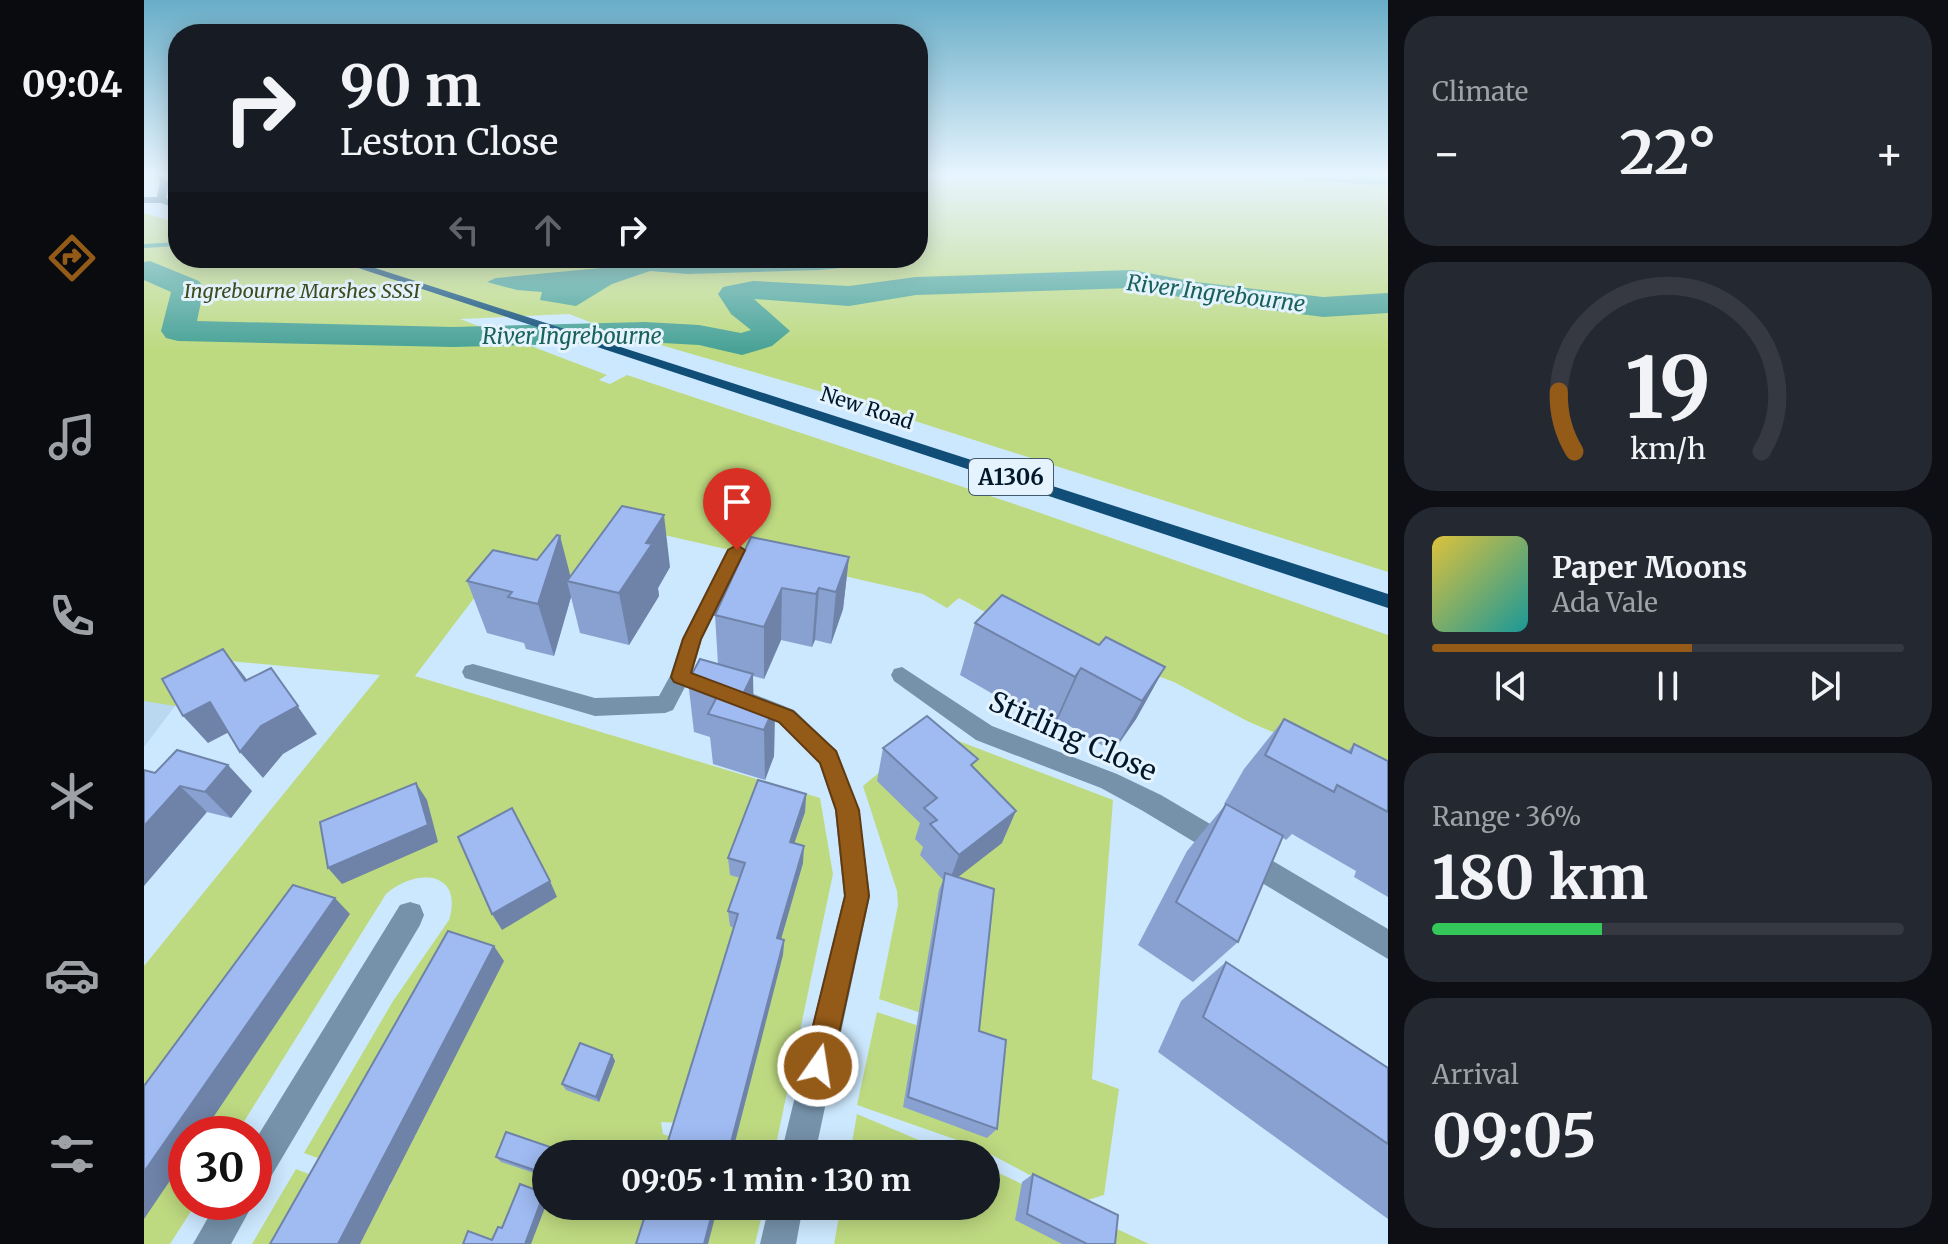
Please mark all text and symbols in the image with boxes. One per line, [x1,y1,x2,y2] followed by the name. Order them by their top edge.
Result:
[340,51,481,121] text: 90 m
[208,56,312,160] icon: right
[22,62,122,107] text: 09:04
[1432,75,1528,108] text: Climate
[1619,115,1717,190] text: 22°
[340,120,558,165] text: Leston Close
[1432,126,1461,181] text: −
[1875,126,1904,181] text: +
[442,208,486,252] icon: left
[526,208,570,252] icon: ahead
[610,208,654,252] icon: right
[44,230,100,286] icon: directions
[1125,268,1307,318] water label: River Ingrebourne
[184,278,421,303] park label: Ingrebourne Marshes SSSI
[482,322,662,350] water label: River Ingrebourne
[1625,336,1711,441] text: 19
[818,381,917,434] street label: New Road
[44,409,100,465] icon: music
[1630,432,1706,468] text: km/h
[969,459,1053,495] road number: A1306
[703,468,771,550] pin
[715,480,759,524] icon: arrive
[1552,548,1747,586] text: Paper Moons
[1552,586,1658,619] text: Ada Vale
[44,588,100,644] icon: phone
[1489,664,1533,708] icon: previous
[1646,664,1690,708] icon: pause
[1803,664,1847,708] icon: next
[984,683,1162,789] street label: Stirling Close
[44,768,100,824] icon: climate
[1432,800,1581,833] text: Range · 36%
[1432,840,1648,915] text: 180 km
[44,947,100,1003] icon: car
[776,1024,860,1108] position arrow
[1432,1058,1519,1091] text: Arrival
[1432,1098,1596,1173] text: 09:05
[168,1116,272,1220] speed limit sign: 30
[44,1126,100,1182] icon: filters
[621,1161,911,1199] text: 09:05 · 1 min · 130 m

